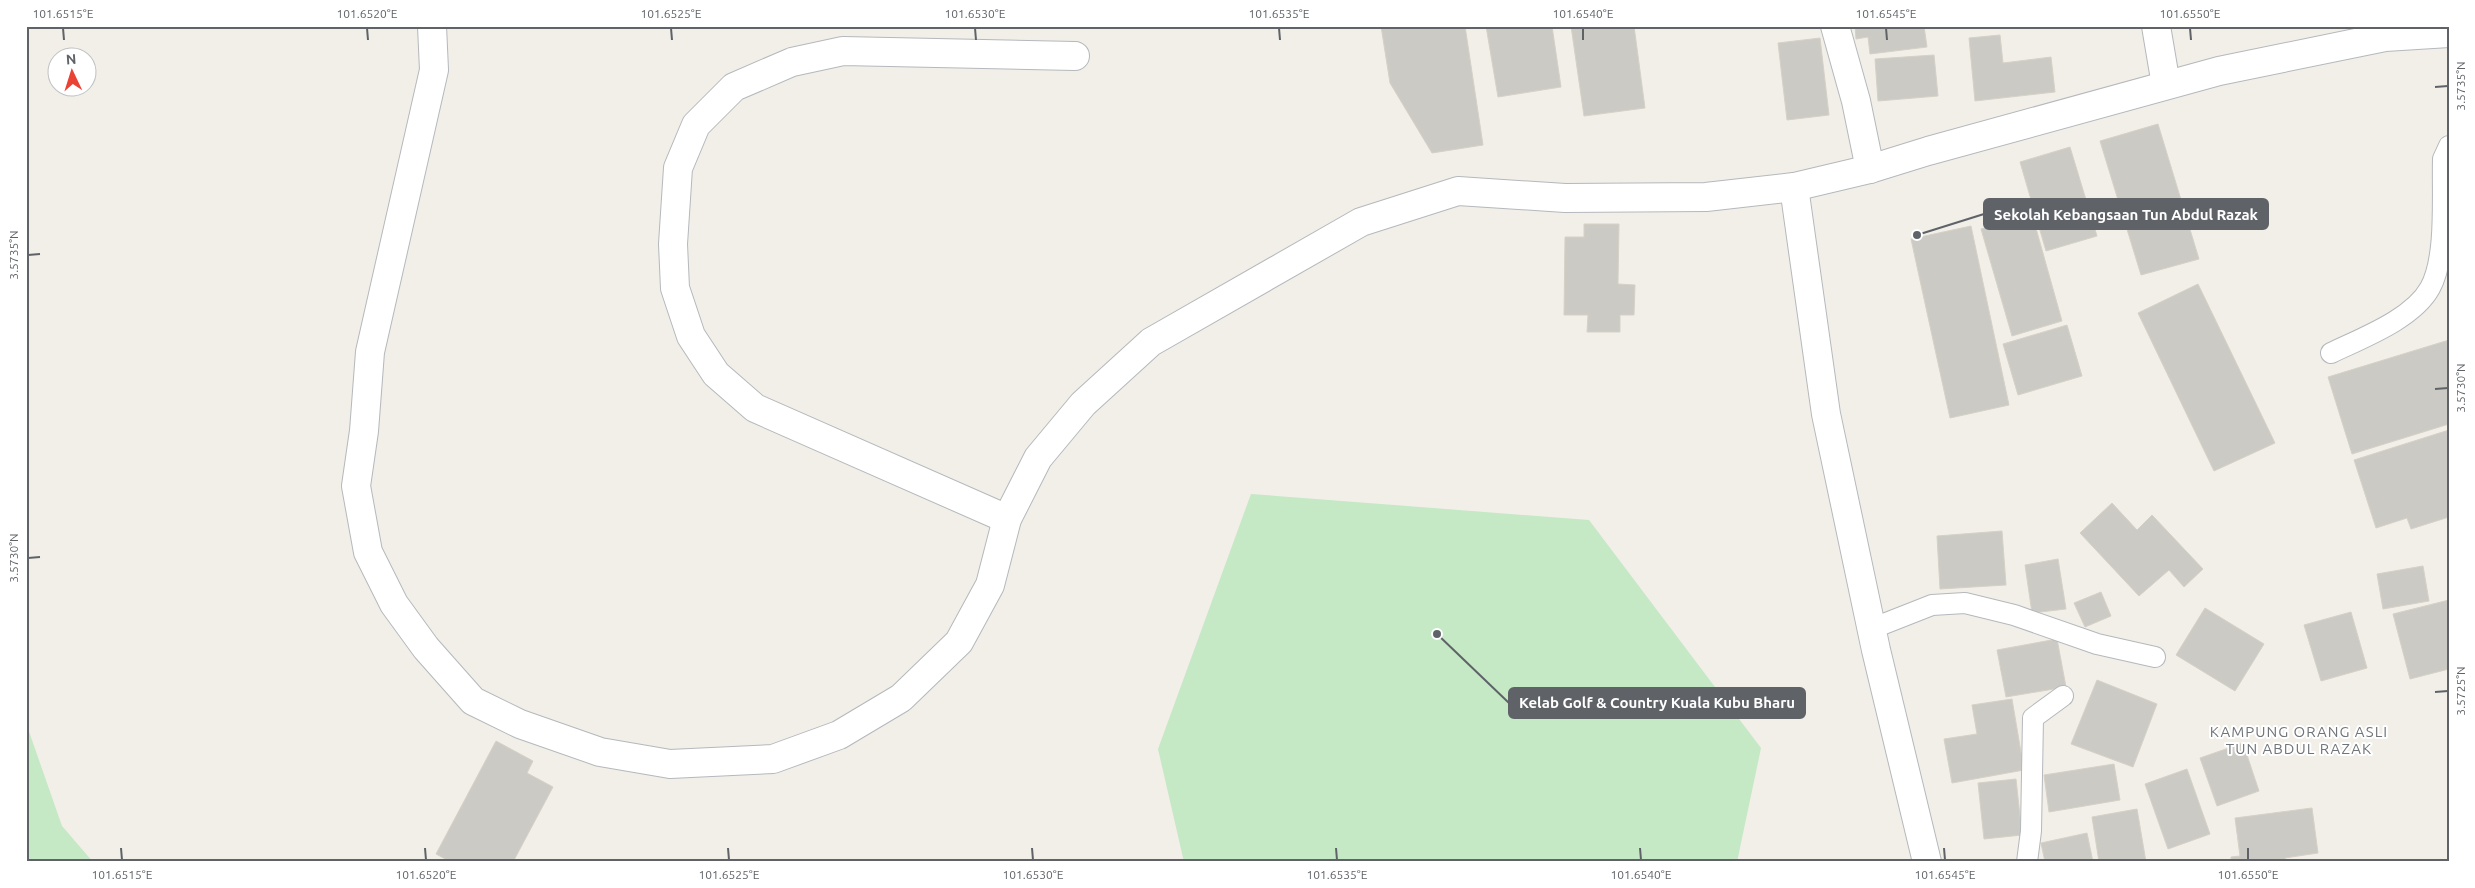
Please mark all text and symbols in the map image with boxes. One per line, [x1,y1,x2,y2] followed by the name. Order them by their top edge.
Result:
[33,7,94,20] text: 101.6515°E
[337,7,398,20] text: 101.6520°E
[641,7,702,20] text: 101.6525°E
[945,7,1006,20] text: 101.6530°E
[1249,7,1310,20] text: 101.6535°E
[1553,7,1614,20] text: 101.6540°E
[1856,7,1917,20] text: 101.6545°E
[2160,7,2221,20] text: 101.6550°E
[48,48,98,98] north arrow
[65,51,77,67] text: N
[2454,61,2467,111] text: 3.5735°N
[1984,199,2268,229] callout: Sekolah Kebangsaan Tun Abdul Razak
[1994,206,2259,223] text: Sekolah Kebangsaan Tun Abdul Razak
[7,230,20,280] text: 3.5735°N
[2454,363,2467,413] text: 3.5730°N
[7,533,20,583] text: 3.5730°N
[2454,666,2467,716] text: 3.5725°N
[1509,688,1805,718] callout: Kelab Golf & Country Kuala Kubu Bharu
[1519,694,1795,711] text: Kelab Golf & Country Kuala Kubu Bharu
[2210,723,2388,757] district label: KAMPUNG ORANG ASLI TUN ABDUL RAZAK
[92,868,153,881] text: 101.6515°E
[396,868,457,881] text: 101.6520°E
[699,868,760,881] text: 101.6525°E
[1003,868,1064,881] text: 101.6530°E
[1307,868,1368,881] text: 101.6535°E
[1611,868,1672,881] text: 101.6540°E
[1915,868,1976,881] text: 101.6545°E
[2218,868,2279,881] text: 101.6550°E

